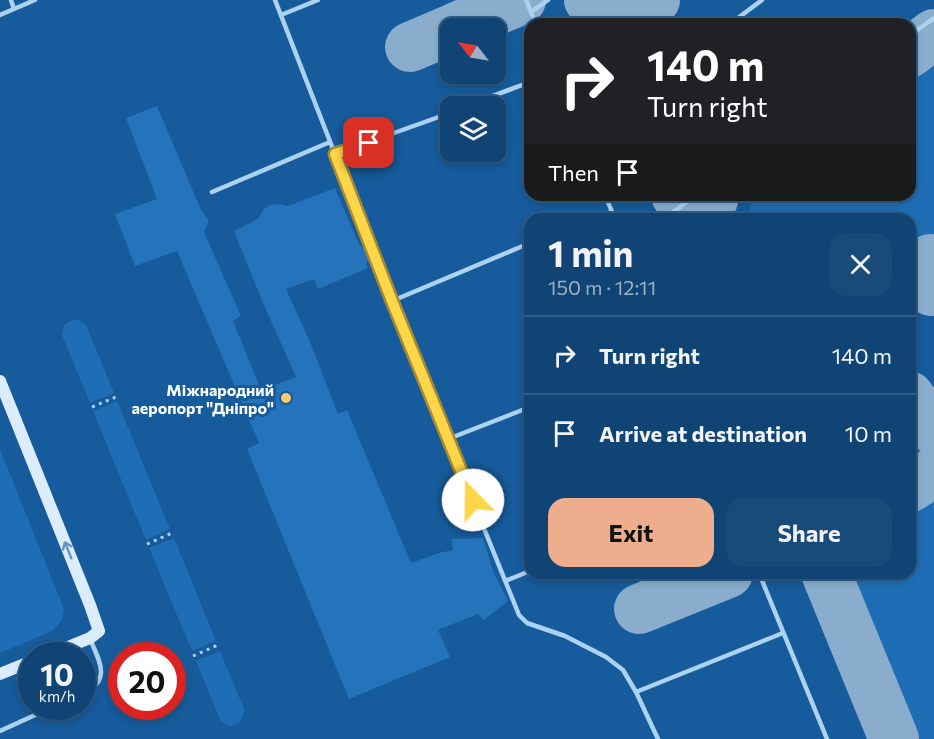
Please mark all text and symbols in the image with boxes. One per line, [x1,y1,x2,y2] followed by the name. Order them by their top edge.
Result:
[440,18,506,84] north arrow
[440,18,506,162] map controls
[647,38,764,90] text: 140 m
[548,42,626,120] icon: right
[647,90,767,123] text: Turn right
[440,96,506,162] button: layers
[343,117,394,168] pin
[352,126,385,159] icon: arrive
[611,156,644,189] icon: arrive
[548,159,599,186] text: Then
[548,230,633,274] text: 1 min
[829,233,892,296] button: close
[548,275,656,299] text: 150 m · 12:11
[548,339,581,372] icon: right
[599,342,700,369] text: Turn right
[832,342,892,369] text: 140 m
[131,380,274,417] place label: Міжнародний аеропорт "Дніпро"
[279,391,293,405] marker: Міжнародний аеропорт "Дніпро"
[548,417,581,450] icon: arrive
[599,420,807,447] text: Arrive at destination
[845,420,892,447] text: 10 m
[441,468,505,532] position arrow
[548,498,714,567] button: Exit
[726,498,892,567] button: Share
[62,542,73,560] one-way arrow
[108,642,186,720] speed limit sign: 20
[40,655,74,692] text: 10
[39,687,75,705] text: km/h

